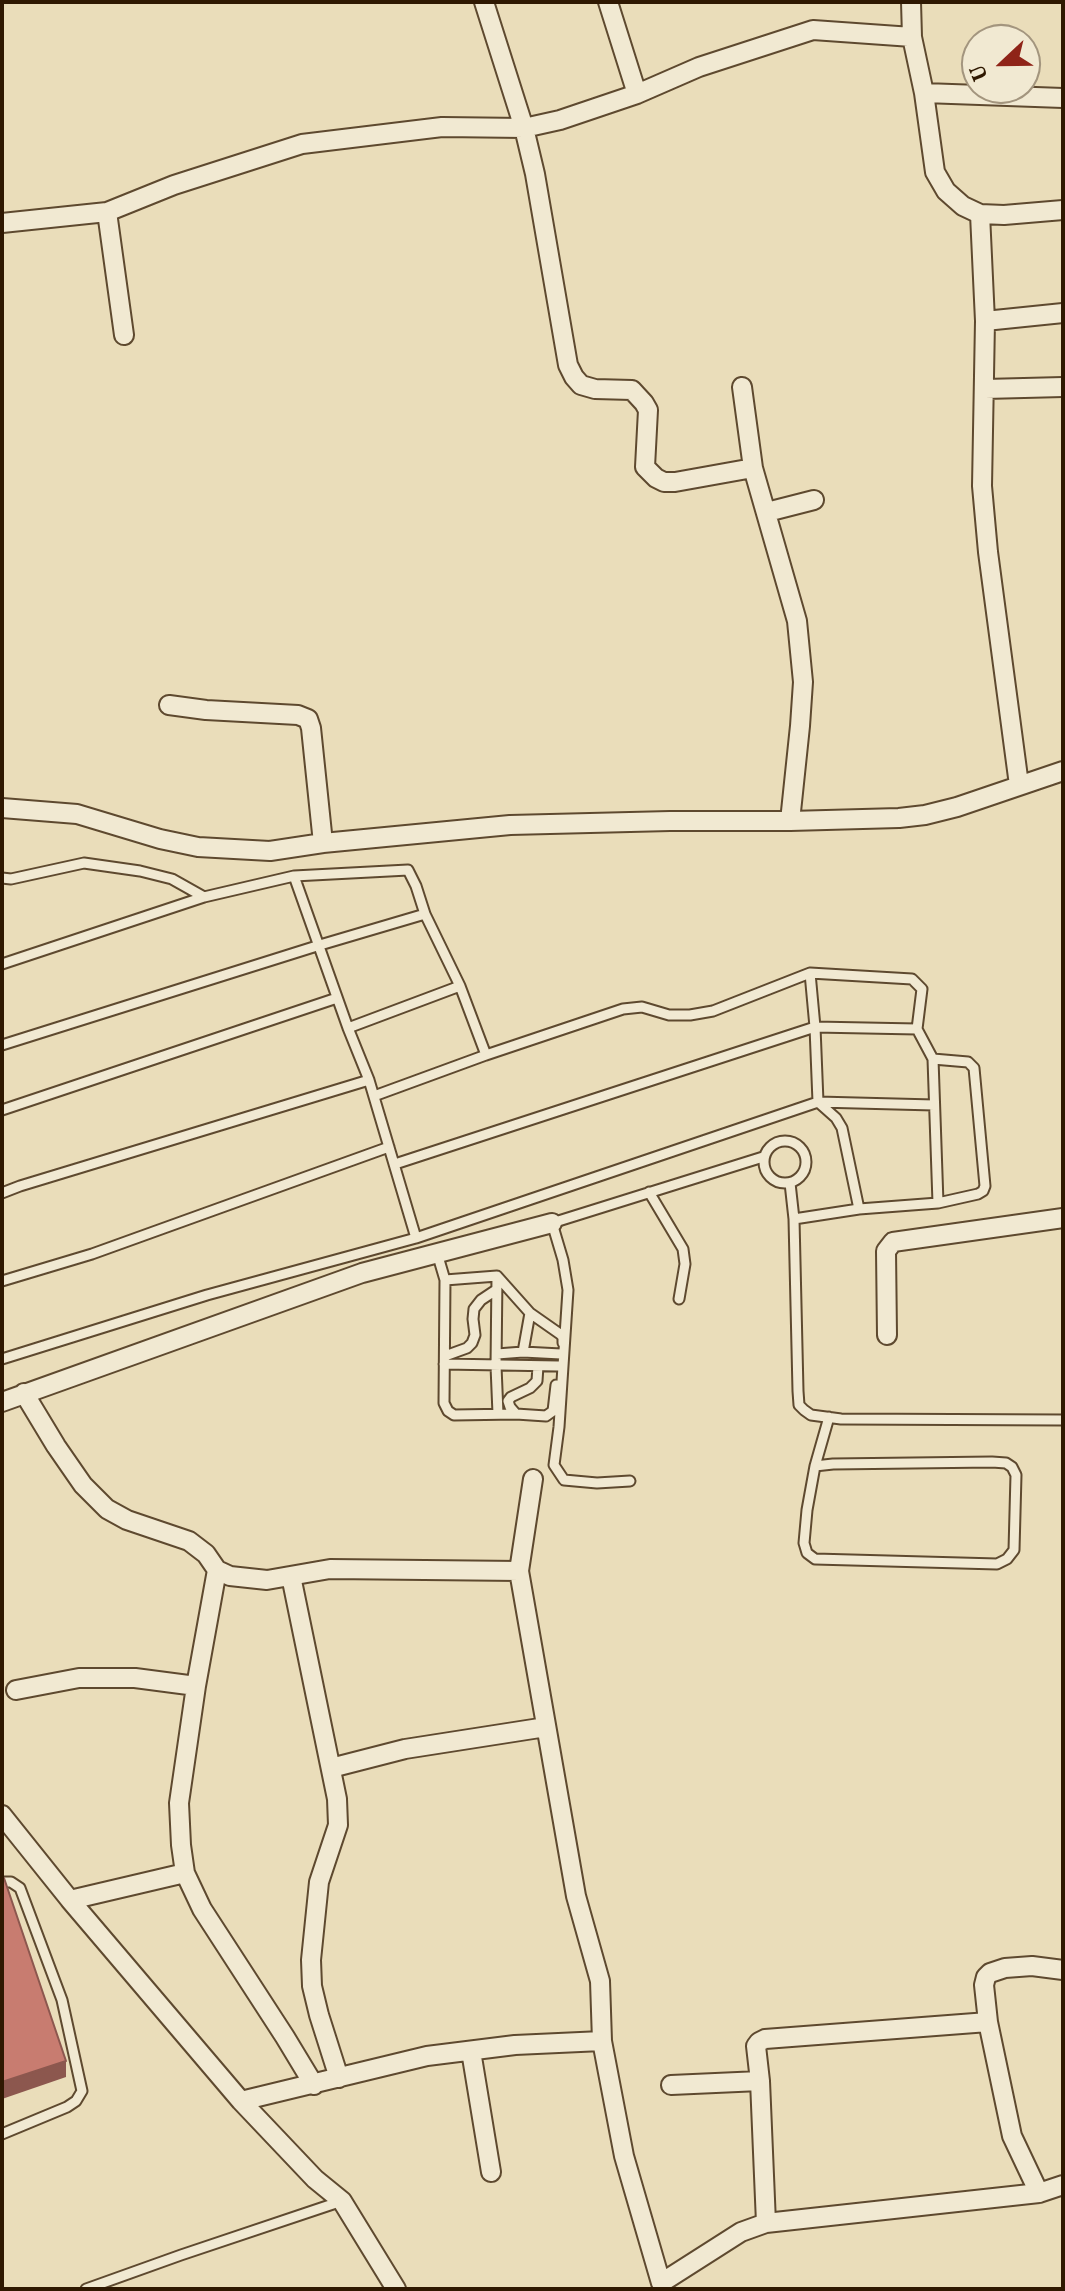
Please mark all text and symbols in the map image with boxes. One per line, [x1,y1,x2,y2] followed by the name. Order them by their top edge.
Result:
[961,24,1041,104] north arrow
[963,60,997,85] text: U

